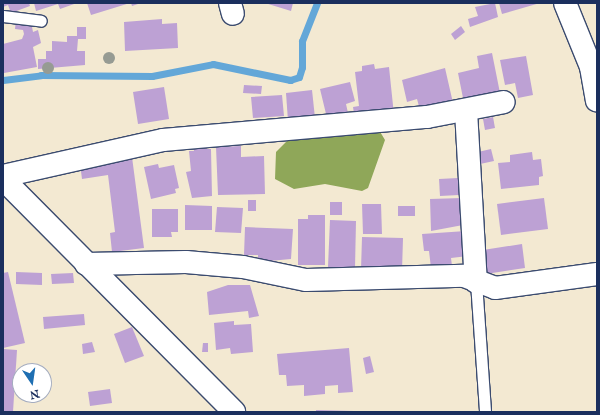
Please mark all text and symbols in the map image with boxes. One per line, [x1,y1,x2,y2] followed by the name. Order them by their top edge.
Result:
[12,363,52,403] north arrow
[28,386,41,402] text: N

